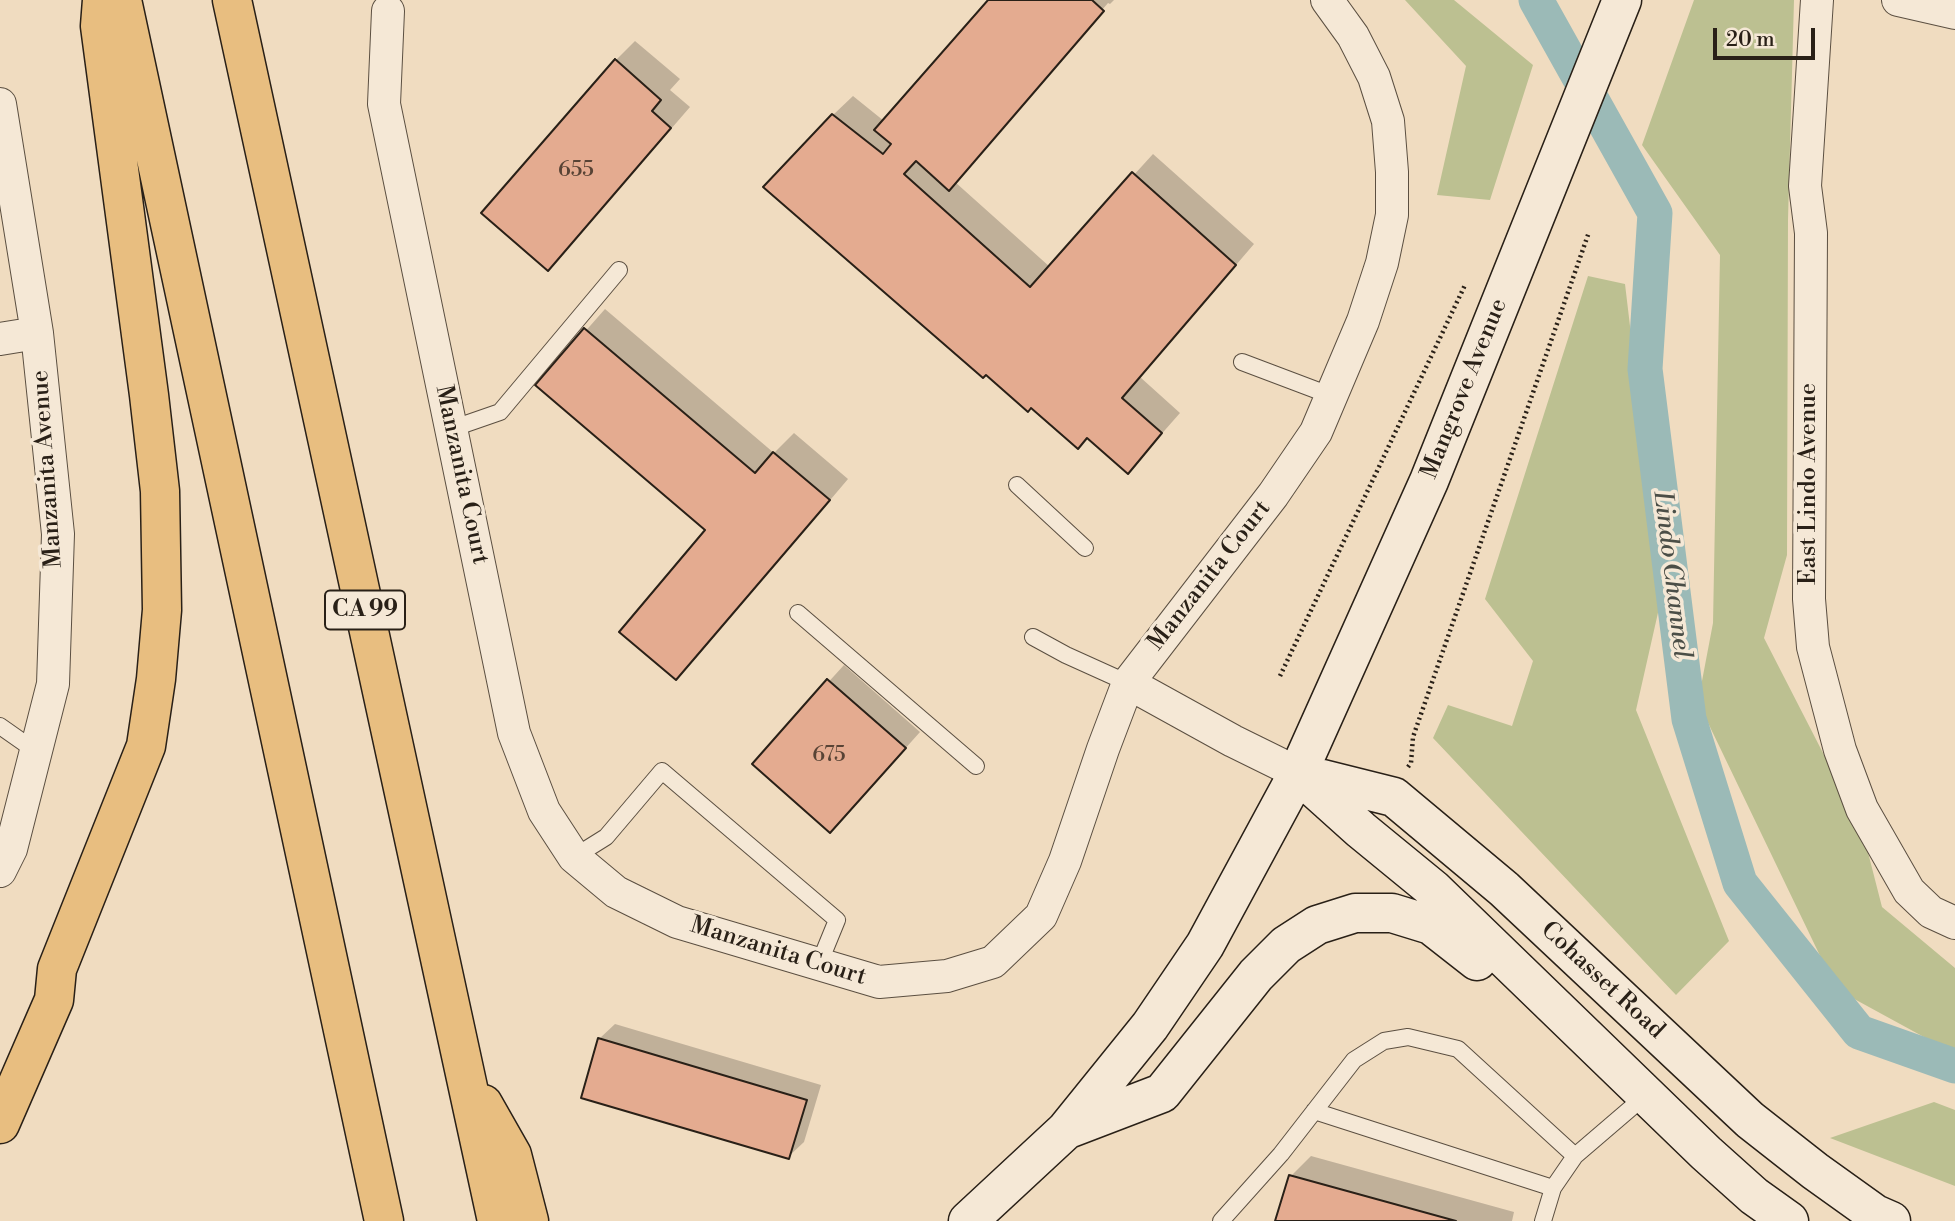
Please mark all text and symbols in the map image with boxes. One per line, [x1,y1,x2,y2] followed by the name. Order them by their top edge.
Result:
[1717,14,1818,58] scale bar
[1726,27,1775,53] text: 20 m
[558,158,594,184] house number: 655
[1416,295,1514,483] street label: Mangrove Avenue
[27,369,69,569] street label: Manzanita Avenue
[428,383,494,567] street label: Manzanita Court
[1795,383,1823,585] street label: East Lindo Avenue
[1645,490,1697,660] water label: Lindo Channel
[1142,495,1278,657] street label: Manzanita Court
[325,590,405,630] road number: CA 99
[812,743,846,769] house number: 675
[687,912,869,992] street label: Manzanita Court
[1534,916,1670,1046] street label: Cohasset Road

